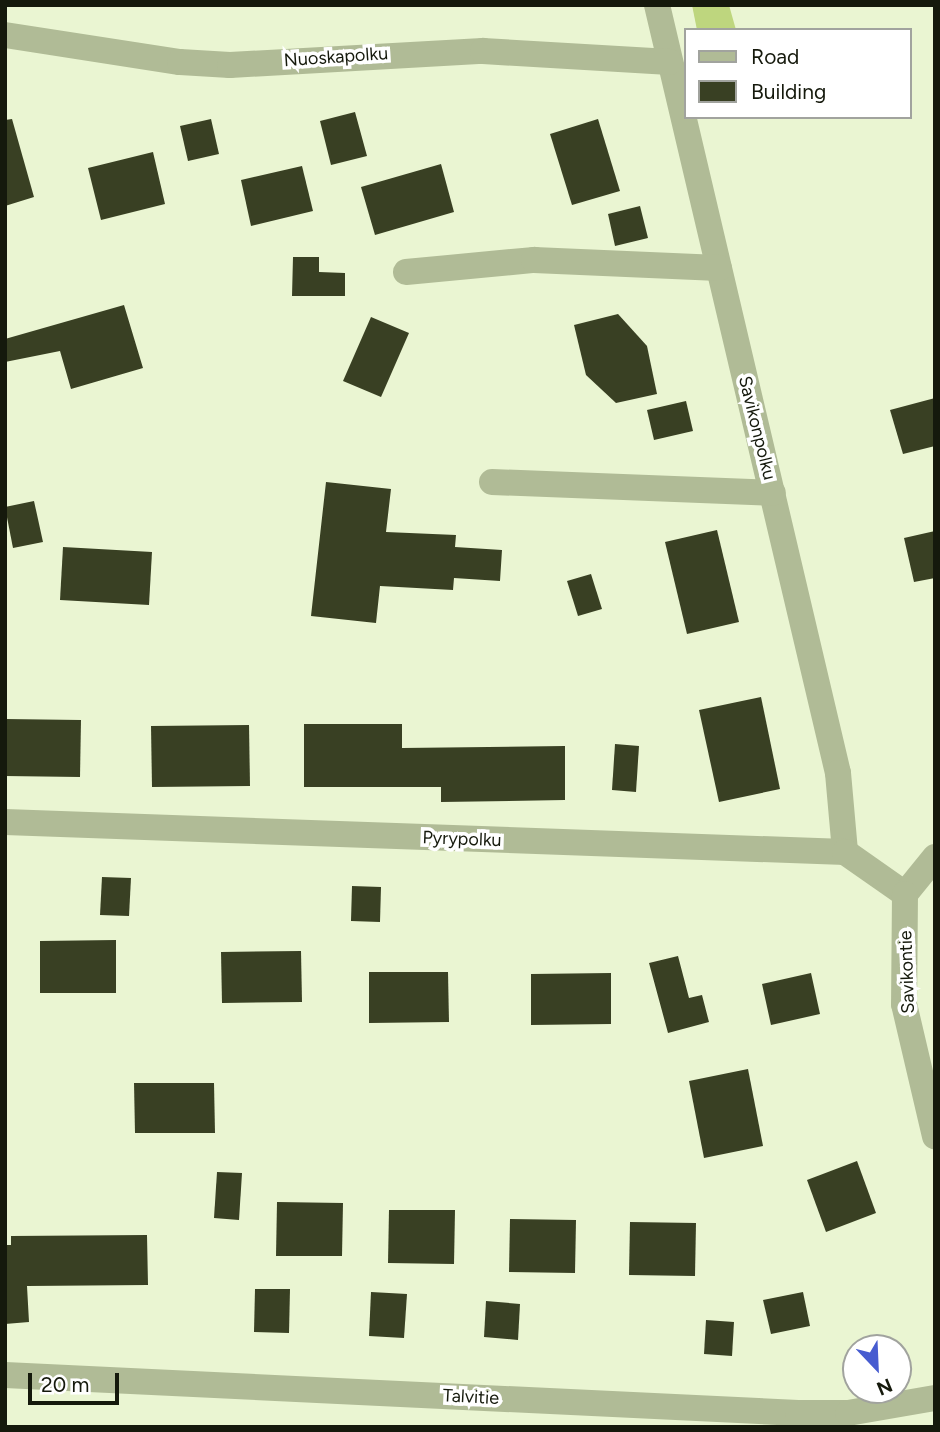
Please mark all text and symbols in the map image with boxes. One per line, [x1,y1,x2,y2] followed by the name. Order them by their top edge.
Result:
[684,28,912,119] legend
[283,43,389,71] street label: Nuoskapolku
[751,44,799,69] text: Road
[751,79,826,104] text: Building
[734,374,780,482] street label: Savikonpolku
[422,827,502,851] street label: Pyrypolku
[895,930,919,1014] street label: Savikontie
[842,1334,912,1404] north arrow
[32,1358,122,1402] scale bar
[41,1372,89,1397] text: 20 m
[873,1373,896,1400] text: N
[442,1385,500,1409] street label: Talvitie

